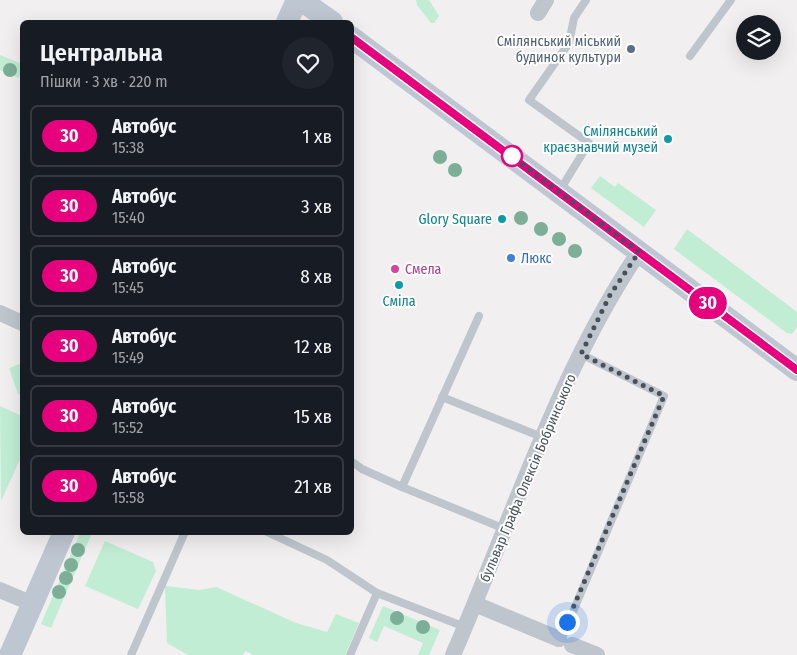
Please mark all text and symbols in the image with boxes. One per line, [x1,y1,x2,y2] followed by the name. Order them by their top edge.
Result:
[736,15,781,60] map controls
[736,15,781,60] button: layers
[497,33,621,66] place label: Смілянський міський будинок культури
[282,37,334,89] button: heart
[40,39,163,67] text: Центральна
[625,43,637,55] marker: Смілянський міський будинок культури
[40,72,168,91] text: Пішки · 3 хв · 220 m
[112,115,176,138] text: Автобус
[543,123,658,156] place label: Смілянський краєзнавчий музей
[60,125,79,147] text: 30
[302,125,332,148] text: 1 хв
[662,133,674,145] marker: Смілянський краєзнавчий музей
[112,138,144,157] text: 15:38
[501,145,523,167] unlabelled marker
[112,185,176,208] text: Автобус
[60,195,79,217] text: 30
[301,195,332,218] text: 3 хв
[112,208,145,227] text: 15:40
[419,211,492,228] place label: Glory Square
[496,213,508,225] marker: Glory Square
[521,250,552,267] place label: Люкс
[505,252,517,264] marker: Люкс
[112,255,176,278] text: Автобус
[405,261,442,278] place label: Смела
[389,263,401,275] marker: Смела
[60,265,79,287] text: 30
[300,265,332,288] text: 8 хв
[112,278,144,297] text: 15:45
[393,279,405,291] marker: Сміла
[686,287,730,319] line badge: 30
[699,292,717,314] text: 30
[382,293,416,310] place label: Сміла
[112,325,176,348] text: Автобус
[60,335,79,357] text: 30
[294,335,332,358] text: 12 хв
[112,348,144,367] text: 15:49
[476,371,580,585] street label: бульвар Графа Олексія Бобринського
[112,395,176,418] text: Автобус
[60,405,79,427] text: 30
[294,405,332,428] text: 15 хв
[112,418,143,437] text: 15:52
[112,465,176,488] text: Автобус
[60,475,79,497] text: 30
[294,475,332,498] text: 21 хв
[112,488,144,507] text: 15:58
[555,610,580,635] your location

